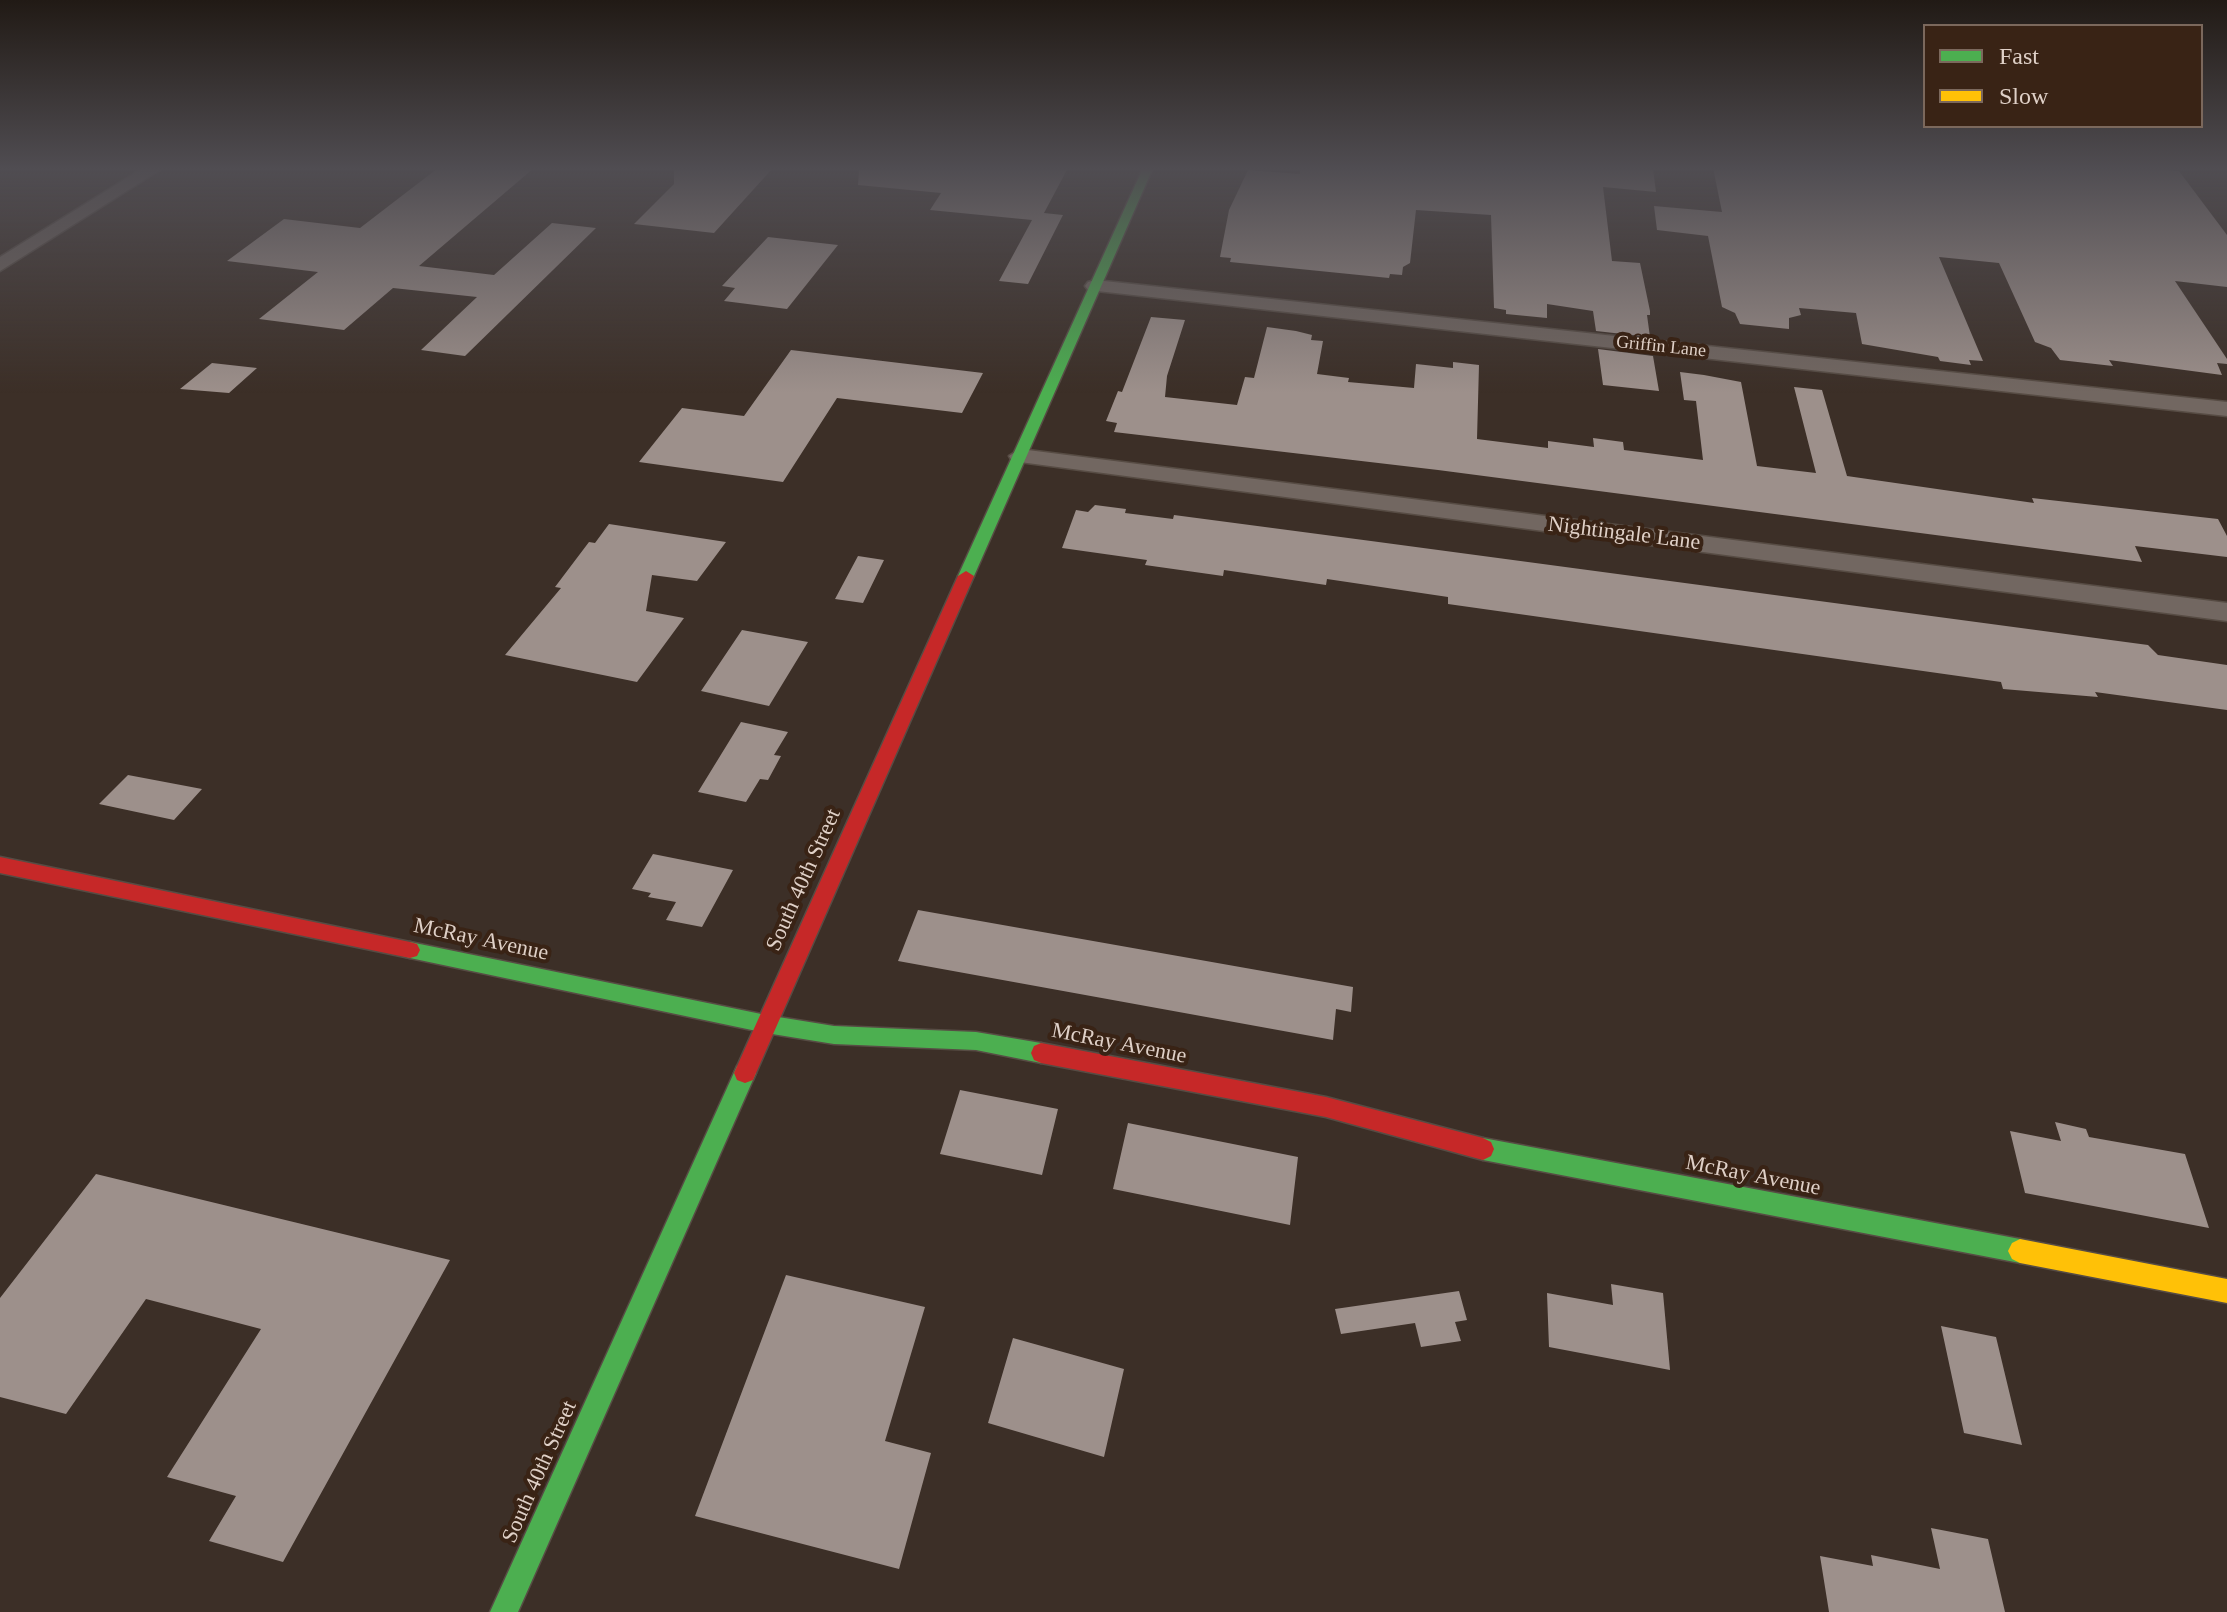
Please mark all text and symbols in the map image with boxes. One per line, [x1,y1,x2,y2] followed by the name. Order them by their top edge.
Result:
[1923,24,2203,128] legend
[1999,43,2039,69] text: Fast
[1999,83,2048,109] text: Slow
[1615,332,1707,362] street label: Griffin Lane
[1546,512,1702,556] street label: Nightingale Lane
[761,805,847,955] street label: South 40th Street
[411,913,551,967] street label: McRay Avenue
[1049,1018,1189,1070] street label: McRay Avenue
[1683,1150,1823,1202] street label: McRay Avenue
[497,1397,583,1547] street label: South 40th Street

